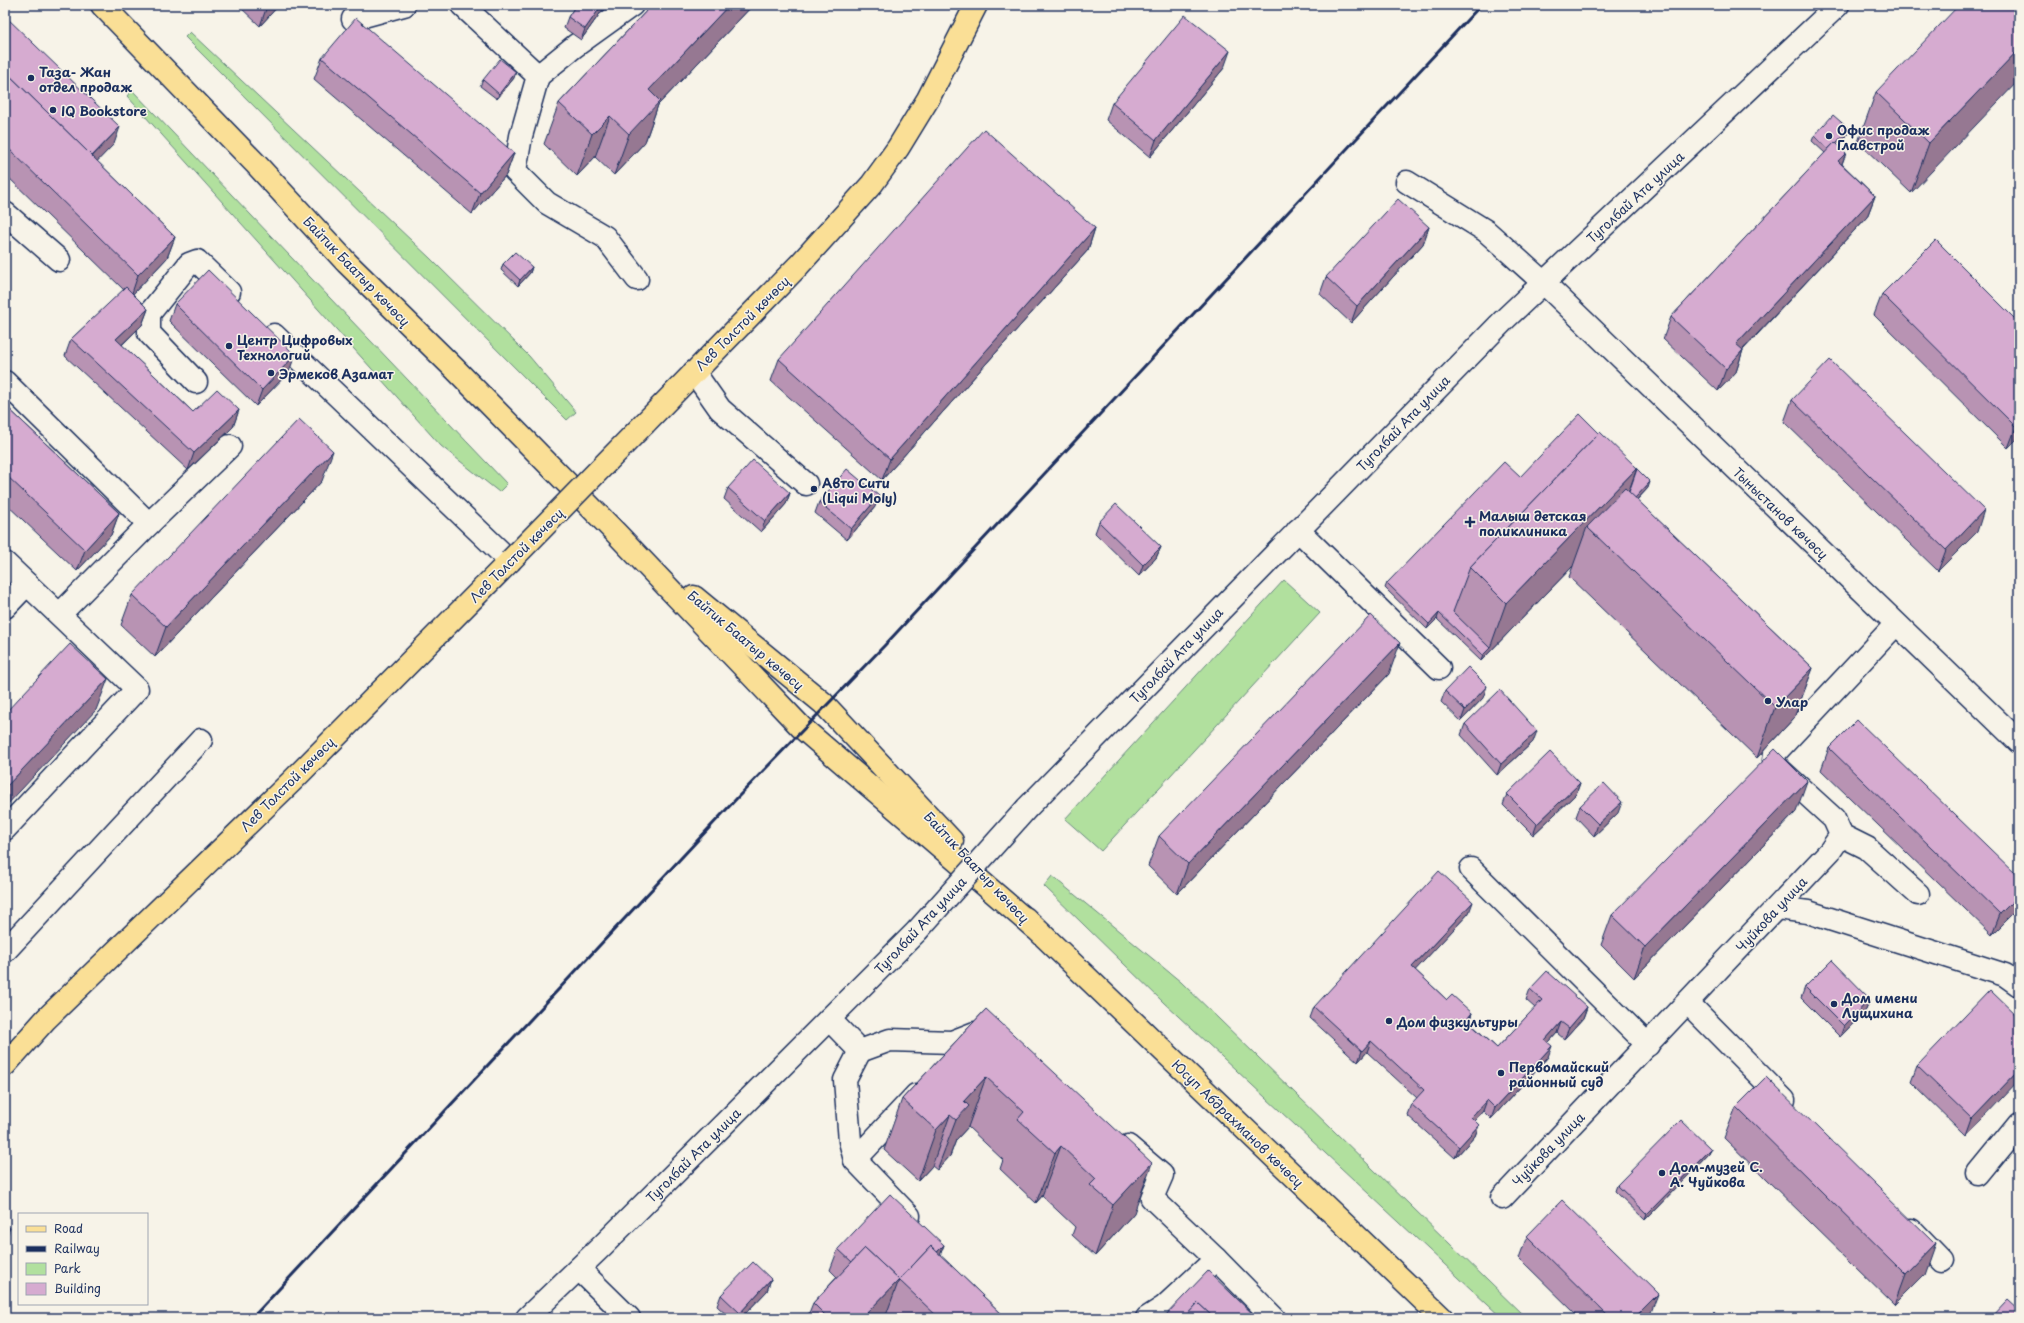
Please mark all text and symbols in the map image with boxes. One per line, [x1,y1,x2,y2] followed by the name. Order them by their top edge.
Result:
[39,62,132,96] place label: Таза- Жан отдел продаж
[26,73,36,83] marker: Таза- Жан отдел продаж
[61,101,147,120] place label: IQ Bookstore
[48,105,58,115] marker: IQ Bookstore
[1837,120,1930,154] place label: Офис продаж Главстрой
[1824,131,1834,141] marker: Офис продаж Главстрой
[1582,146,1689,247] street label: Туголбай Ата улица
[299,212,415,331] street label: Байтик Баатыр көчөсү
[691,271,794,374] street label: Лев Толстой көчөсү
[237,330,353,364] place label: Центр Цифровых Технологий
[224,341,234,351] marker: Центр Цифровых Технологий
[279,364,394,383] place label: Эрмеков Азамат
[266,368,276,378] marker: Эрмеков Азамат
[1352,370,1454,475] street label: Туголбай Ата улица
[1729,463,1833,564] street label: Тыныстанов көчөсү
[822,473,897,507] place label: Авто Сити (Liqui Moly)
[809,484,819,494] marker: Авто Сити (Liqui Moly)
[465,503,568,606] street label: Лев Толстой көчөсү
[1479,506,1587,540] place label: Малыш детская поликлиника
[1464,516,1476,528] marker: Малыш детская поликлиника
[684,586,808,695] street label: Байтик Баатыр көчөсү
[1125,602,1227,707] street label: Туголбай Ата улица
[1775,692,1808,711] place label: Улар
[1763,696,1773,706] marker: Улар
[236,732,339,835] street label: Лев Толстой көчөсү
[920,807,1034,927] street label: Байтик Баатыр көчөсү
[870,871,971,978] street label: Туголбай Ата улица
[1731,872,1812,956] street label: Чуйкова улица
[1841,988,1918,1022] place label: Дом имени Лущихина
[1829,999,1839,1009] marker: Дом имени Лущихина
[1396,1012,1518,1031] place label: Дом физкультуры
[1384,1016,1394,1026] marker: Дом физкультуры
[1168,1055,1308,1191] street label: Юсуп Абдрахманов көчөсү
[1509,1057,1609,1091] place label: Первомайский районный суд
[1496,1068,1506,1078] marker: Первомайский районный суд
[641,1103,745,1207] street label: Туголбай Ата улица
[1508,1107,1589,1190] street label: Чуйкова улица
[1669,1157,1763,1191] place label: Дом-музей С. А. Чуйкова
[1657,1168,1667,1178] marker: Дом-музей С. А. Чуйкова
[18,1213,148,1305] legend
[54,1219,83,1237] text: Road
[54,1239,100,1257] text: Railway
[54,1259,81,1277] text: Park
[54,1279,101,1297] text: Building

